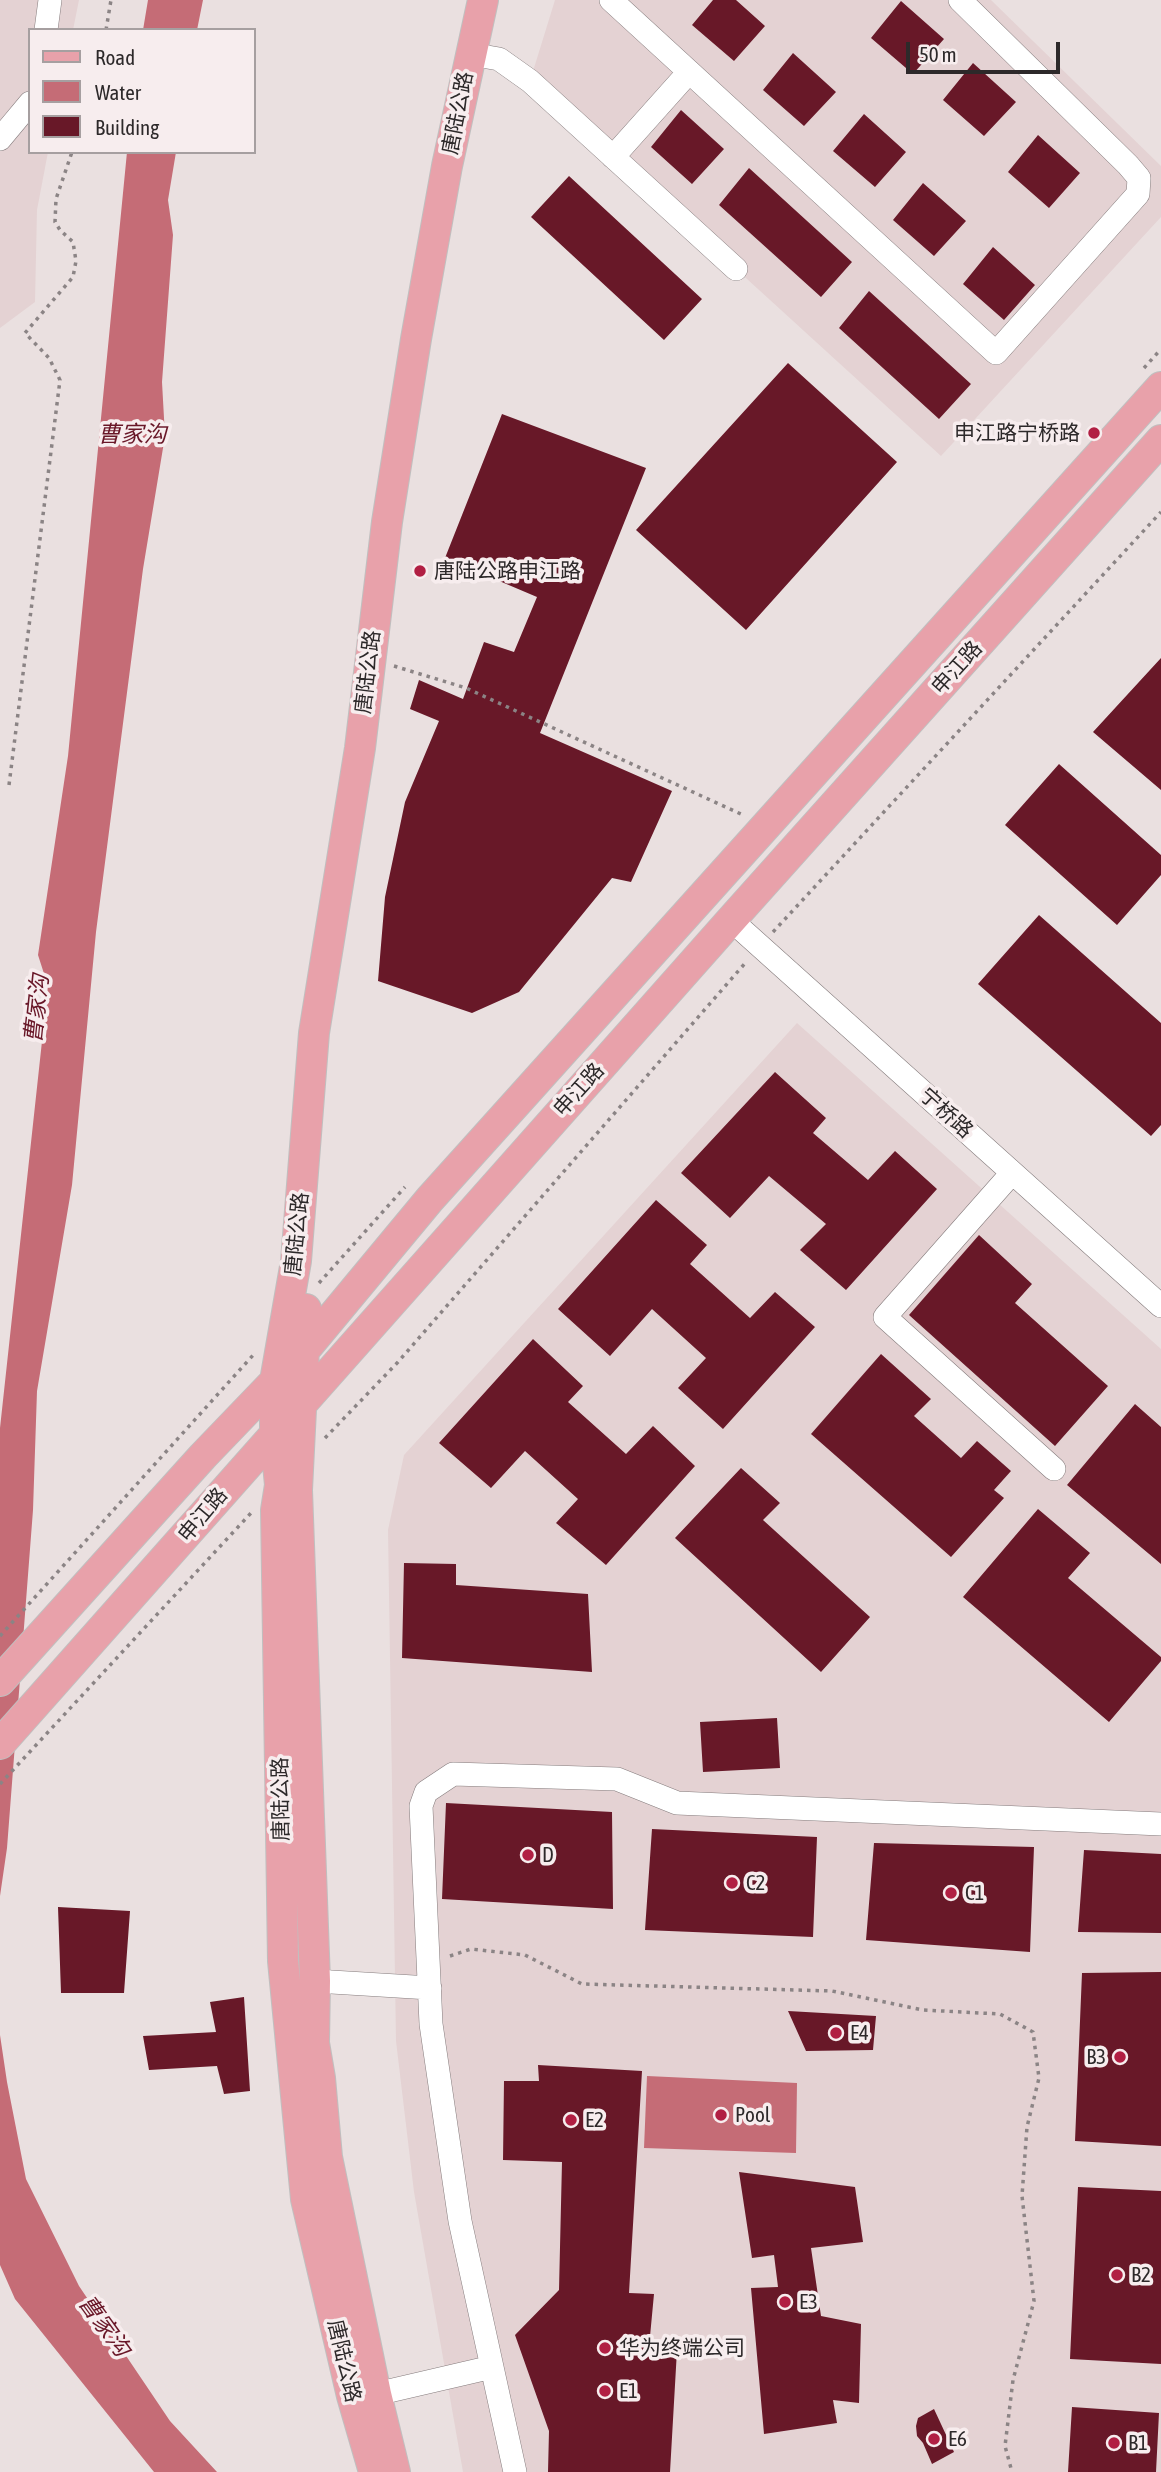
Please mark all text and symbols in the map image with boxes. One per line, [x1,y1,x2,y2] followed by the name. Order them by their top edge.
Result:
[28,28,256,154] legend
[909,28,1063,72] scale bar
[919,42,957,66] text: 50 m
[95,45,135,69] text: Road
[438,69,478,157] street label: 唐陆公路
[95,80,141,104] text: Water
[95,115,159,139] text: Building
[954,420,1080,446] place label: 申江路宁桥路
[98,421,166,449] water label: 曹家沟
[1086,425,1102,441] marker: 申江路宁桥路
[434,558,581,584] place label: 唐陆公路申江路
[412,563,428,579] marker: 唐陆公路申江路
[350,629,386,715] street label: 唐陆公路
[927,636,987,700] street label: 申江路
[20,973,54,1045] water label: 曹家沟
[549,1058,609,1122] street label: 申江路
[914,1083,978,1143] street label: 宁桥路
[280,1191,314,1277] street label: 唐陆公路
[173,1483,233,1547] street label: 申江路
[268,1757,294,1841] street label: 唐陆公路
[542,1842,554,1868] place label: D
[520,1847,536,1863] marker: D
[746,1870,765,1896] place label: C2
[724,1875,740,1891] marker: C2
[965,1880,984,1906] place label: C1
[943,1885,959,1901] marker: C1
[850,2020,869,2046] place label: E4
[828,2025,844,2041] marker: E4
[1086,2044,1106,2070] place label: B3
[1112,2049,1128,2065] marker: B3
[735,2102,770,2128] place label: Pool
[585,2107,604,2133] place label: E2
[713,2107,729,2123] marker: Pool
[563,2112,579,2128] marker: E2
[1131,2262,1151,2288] place label: B2
[1109,2267,1125,2283] marker: B2
[799,2289,818,2315] place label: E3
[73,2290,135,2362] water label: 曹家沟
[777,2294,793,2310] marker: E3
[322,2317,366,2405] street label: 唐陆公路
[619,2335,745,2361] place label: 华为终端公司
[597,2340,613,2356] marker: 华为终端公司
[619,2378,638,2404] place label: E1
[597,2383,613,2399] marker: E1
[948,2426,967,2452] place label: E6
[1128,2430,1148,2456] place label: B1
[926,2431,942,2447] marker: E6
[1106,2435,1122,2451] marker: B1

